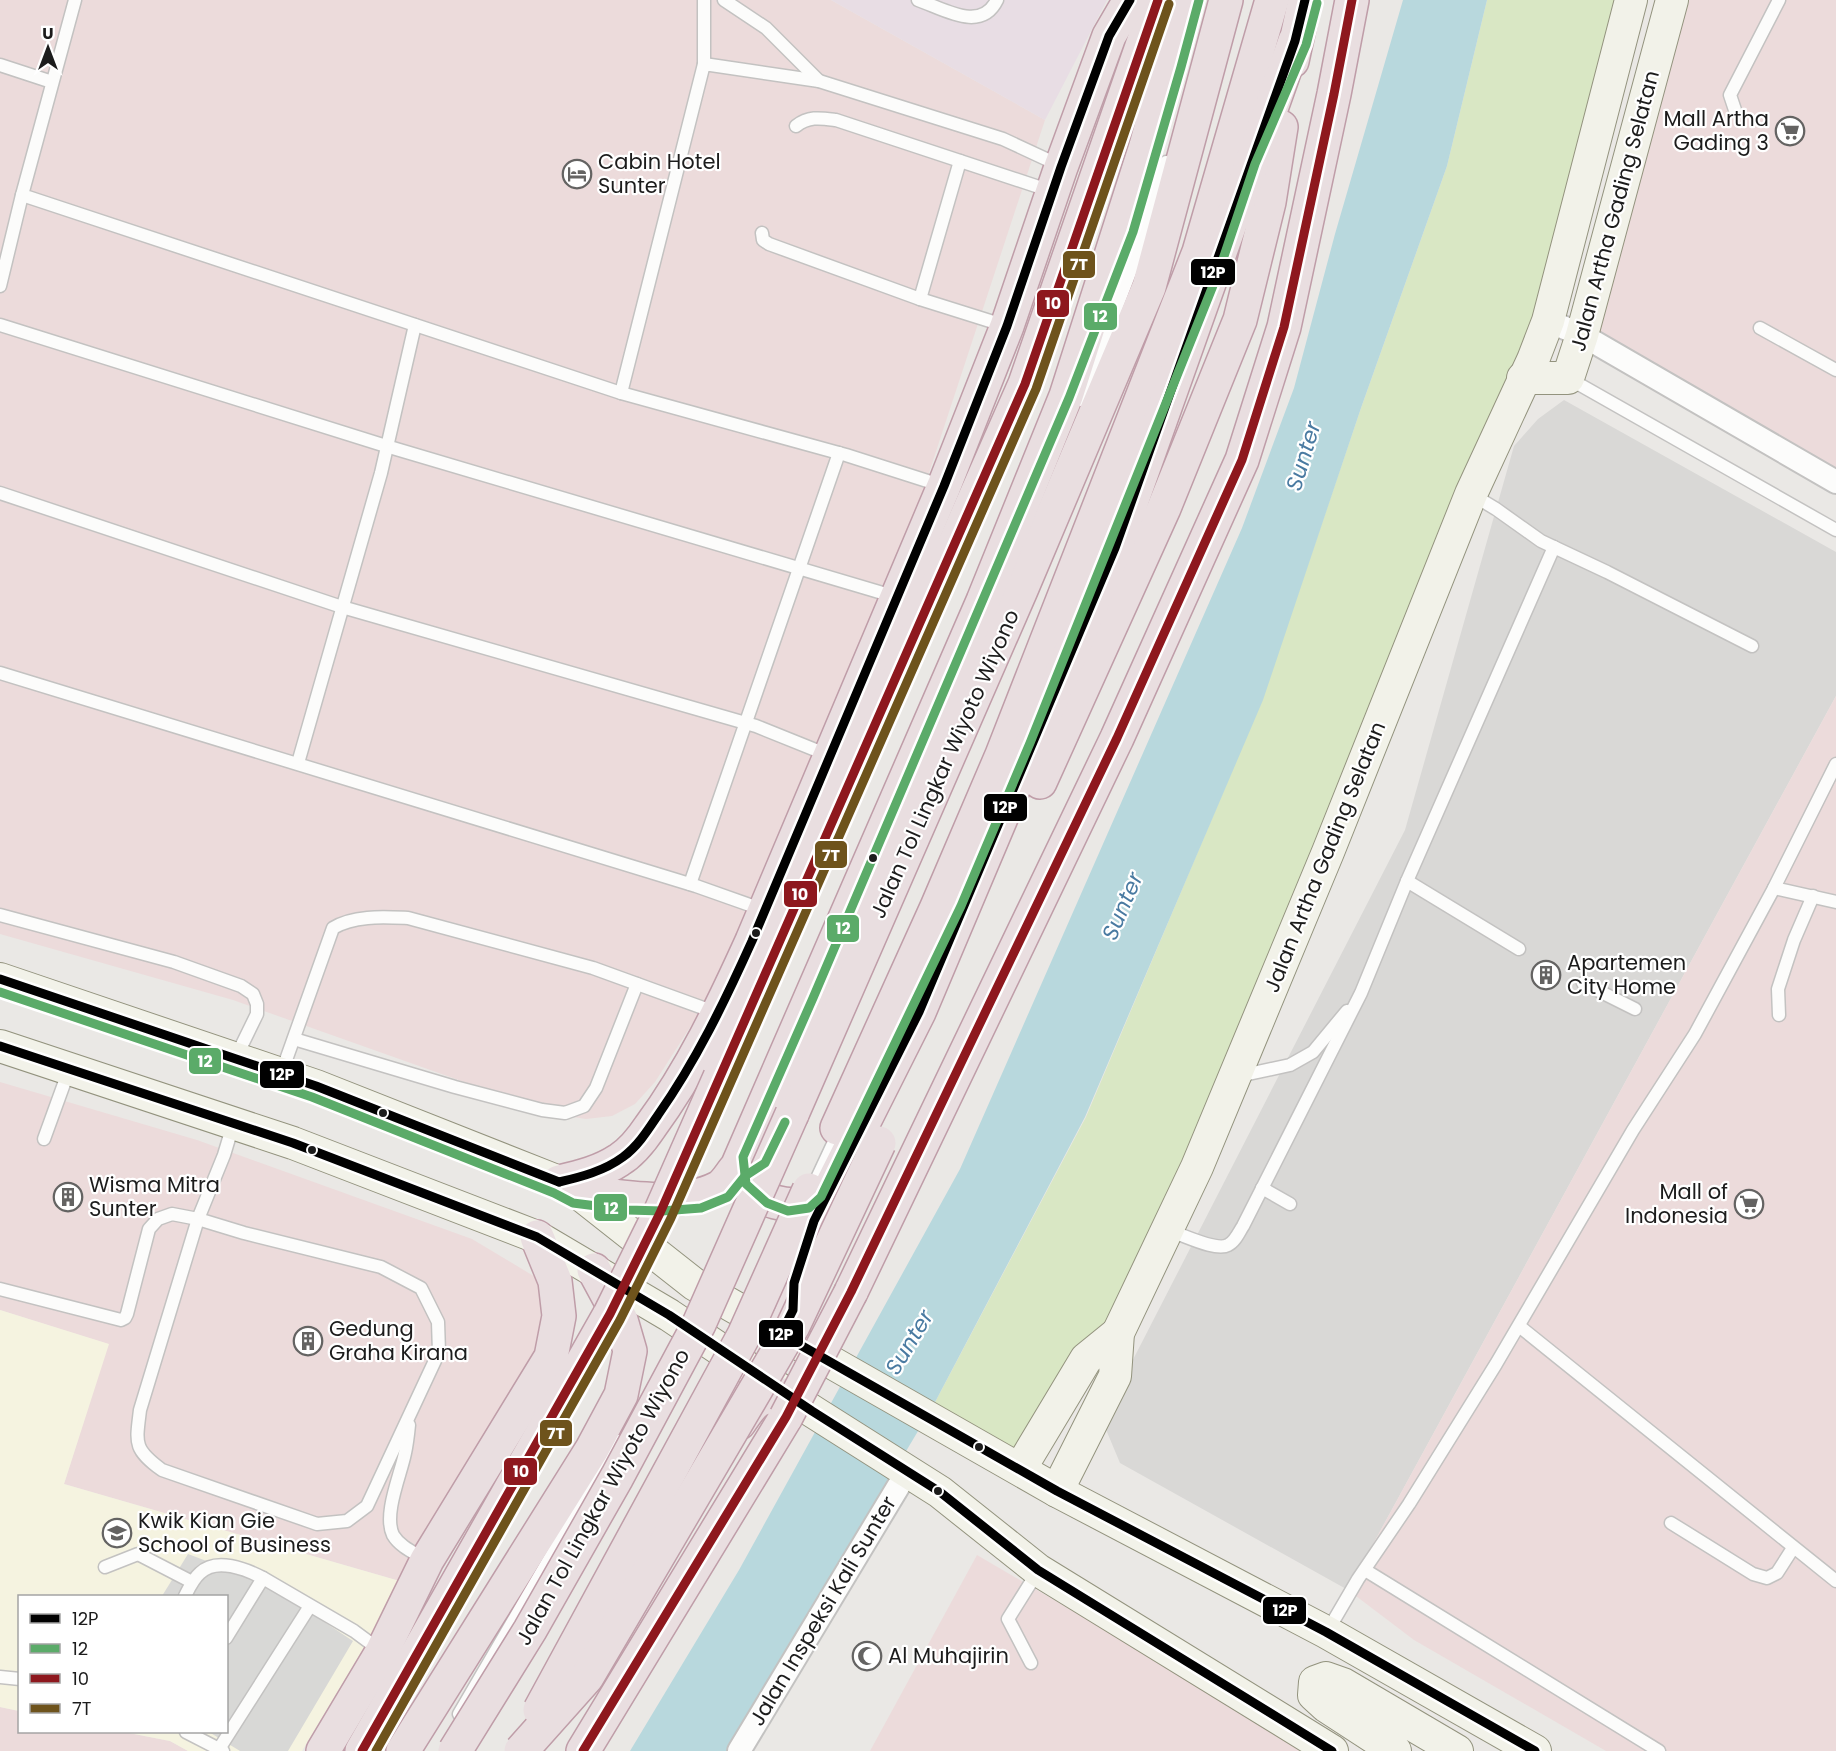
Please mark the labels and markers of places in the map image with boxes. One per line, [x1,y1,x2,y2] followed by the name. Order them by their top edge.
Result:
[1664,104,1769,157] place label: Mall Artha Gading 3
[1774,115,1806,147] supermarket icon: Mall Artha Gading 3
[598,147,721,200] place label: Cabin Hotel Sunter
[561,158,593,190] hotel icon: Cabin Hotel Sunter
[867,852,879,864] unlabelled marker
[750,927,762,939] unlabelled marker
[1567,948,1686,1001] place label: Apartemen City Home
[1530,959,1562,991] building icon: Apartemen City Home
[377,1107,389,1119] unlabelled marker
[306,1144,318,1156] unlabelled marker
[89,1170,220,1223] place label: Wisma Mitra Sunter
[1625,1177,1728,1230] place label: Mall of Indonesia
[52,1181,84,1213] building icon: Wisma Mitra Sunter
[1733,1188,1765,1220] supermarket icon: Mall of Indonesia
[329,1314,468,1367] place label: Gedung Graha Kirana
[292,1325,324,1357] building icon: Gedung Graha Kirana
[973,1441,985,1453] unlabelled marker
[932,1485,944,1497] unlabelled marker
[138,1506,331,1559] place label: Kwik Kian Gie School of Business
[101,1517,133,1549] school or university icon: Kwik Kian Gie School of Business
[851,1640,883,1672] mosque icon: Al Muhajirin
[888,1641,1009,1670] place label: Al Muhajirin

